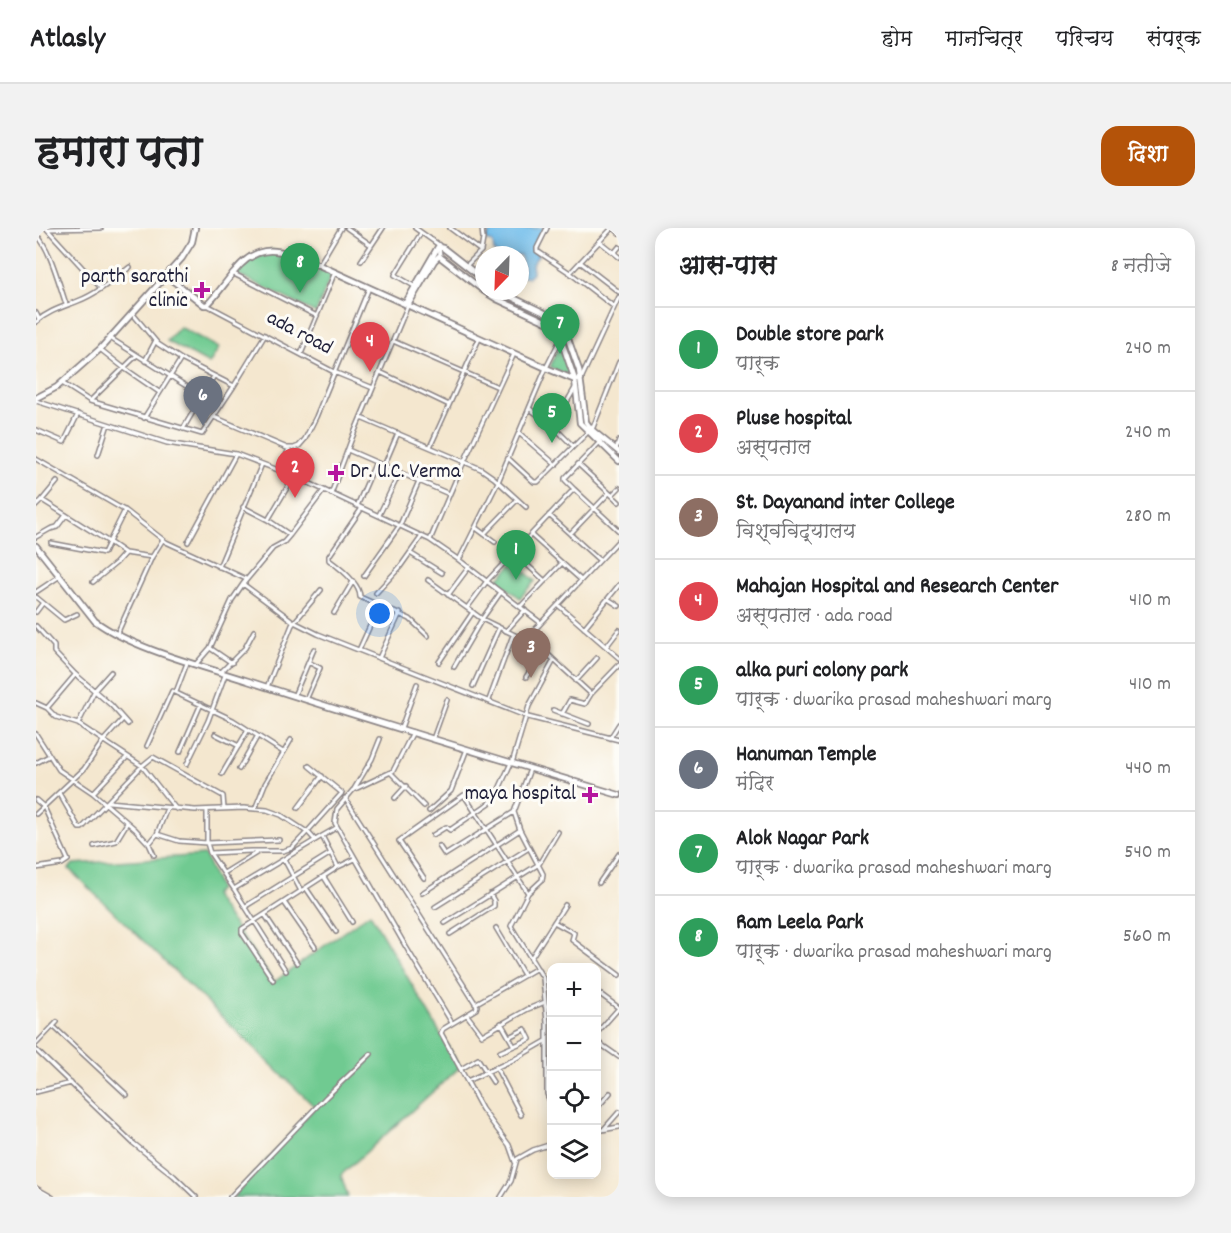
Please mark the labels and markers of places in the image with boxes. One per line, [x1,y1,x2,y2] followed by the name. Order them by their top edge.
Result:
[280,244,320,293] pin: 8
[81,263,188,317] place label: parth sarathi clinic
[193,281,211,299] marker: parth sarathi clinic
[540,304,580,354] pin: 7
[350,322,390,372] pin: 4
[184,376,222,426] pin: 6
[532,394,572,443] pin: 5
[276,448,314,498] pin: 2
[350,458,462,488] place label: Dr. U.C. Verma
[327,464,345,482] marker: Dr. U.C. Verma
[496,530,536,580] pin: 1
[512,628,550,678] pin: 3
[465,780,576,810] place label: maya hospital
[581,786,599,804] marker: maya hospital

